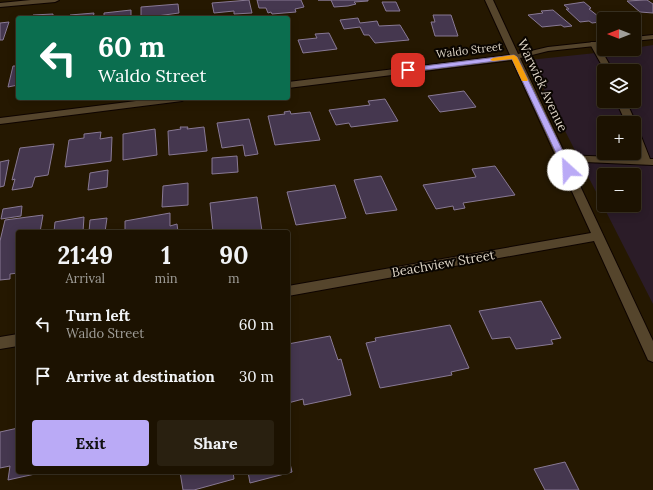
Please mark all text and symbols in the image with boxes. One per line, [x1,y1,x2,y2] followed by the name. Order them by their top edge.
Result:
[597,12,641,56] north arrow
[597,12,641,212] map controls
[98,29,165,65] text: 60 m
[32,32,84,84] icon: left
[514,36,571,134] street label: Warwick Avenue
[435,39,503,61] street label: Waldo Street
[391,53,425,87] pin
[397,59,419,81] icon: arrive
[98,64,206,87] text: Waldo Street
[597,64,641,108] button: layers
[597,116,641,160] button: +
[547,149,589,191] position arrow
[597,168,641,212] button: −
[58,240,113,271] text: 21:49
[161,240,171,271] text: 1
[219,240,248,271] text: 90
[390,246,496,281] street label: Beachview Street
[65,270,105,287] text: Arrival
[155,270,178,287] text: min
[228,270,240,287] text: m
[66,306,130,325] text: Turn left
[32,313,54,335] icon: left
[239,315,274,334] text: 60 m
[66,325,144,342] text: Waldo Street
[32,365,54,387] icon: arrive
[66,367,215,386] text: Arrive at destination
[239,367,274,386] text: 30 m
[32,420,149,466] button: Exit
[157,420,274,466] button: Share

